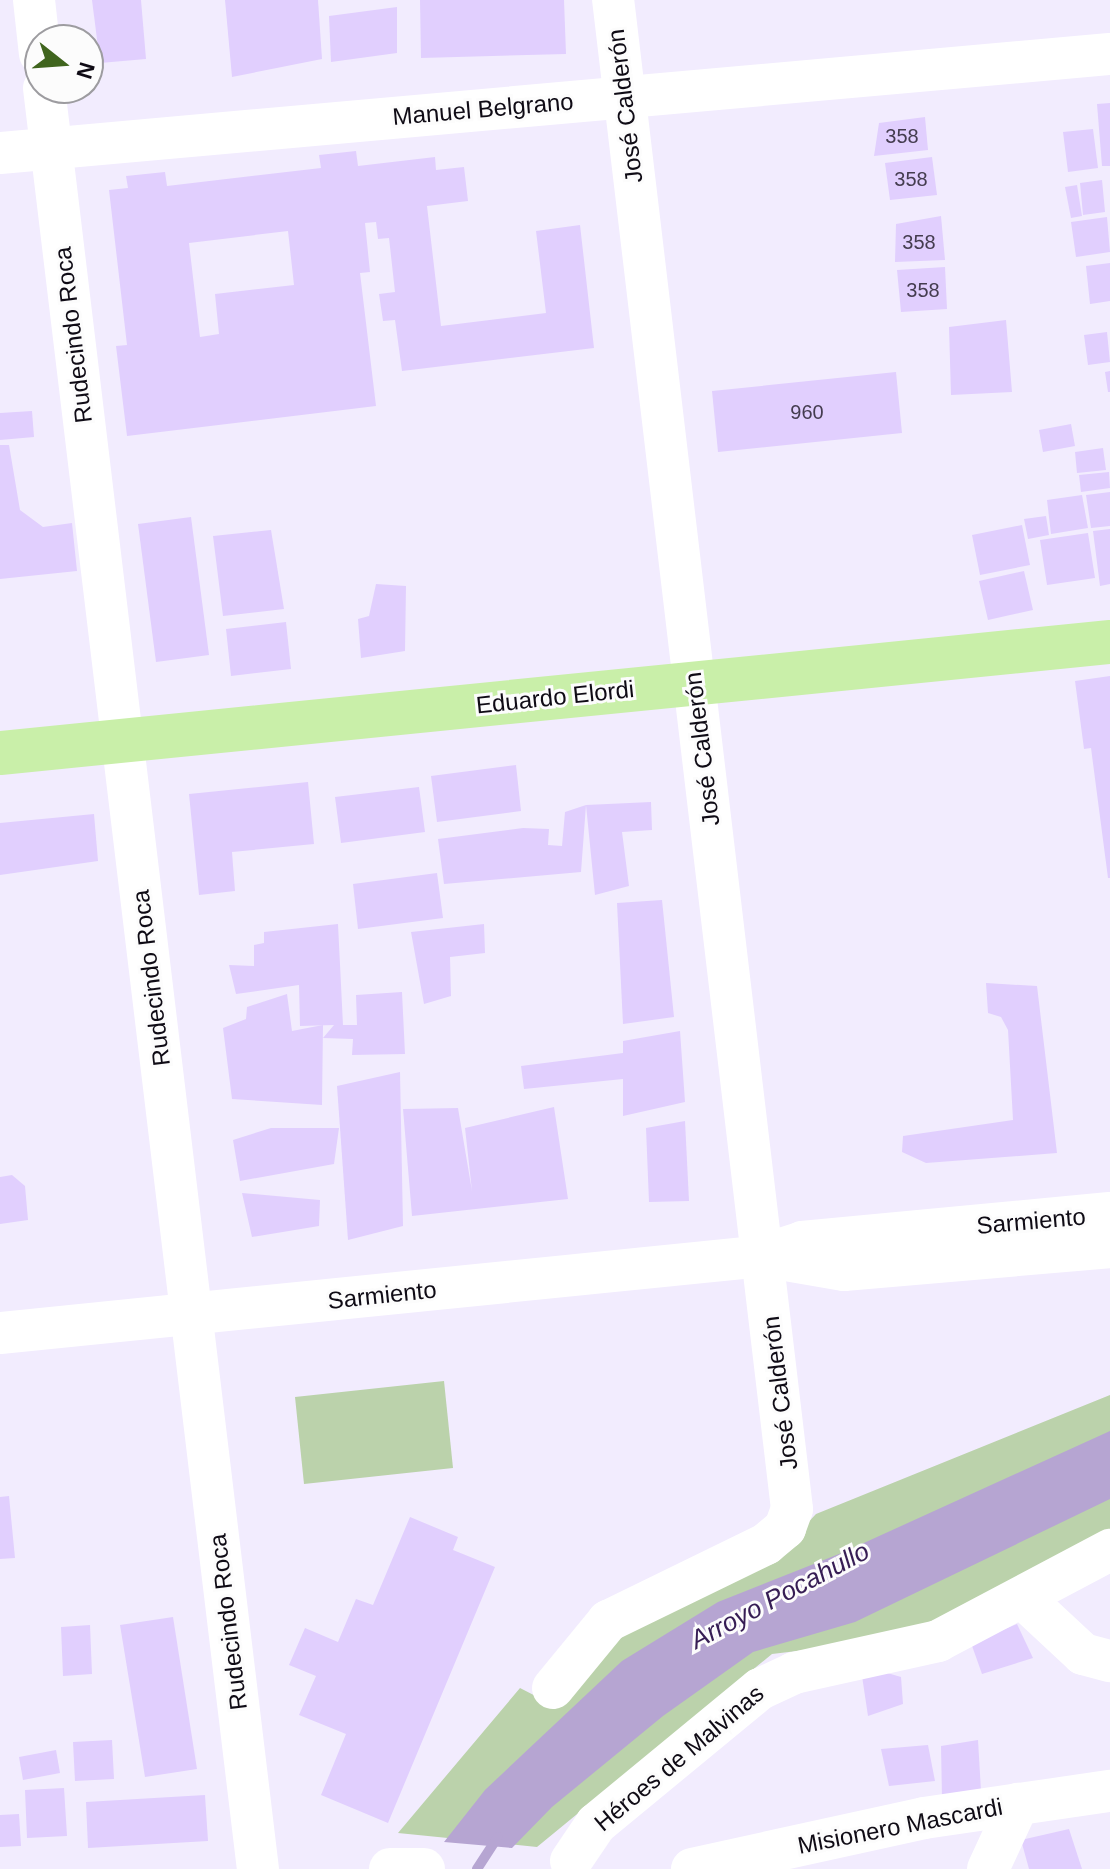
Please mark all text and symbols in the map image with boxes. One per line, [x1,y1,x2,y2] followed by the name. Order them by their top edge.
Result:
[24,24,104,104] north arrow
[601,27,649,185] street label: José Calderón
[71,59,100,82] text: N
[391,87,575,131] street label: Manuel Belgrano
[885,124,919,148] house number: 358
[894,167,928,191] house number: 358
[902,230,936,254] house number: 358
[48,245,98,425] street label: Rudecindo Roca
[906,278,940,302] house number: 358
[790,400,824,424] house number: 960
[678,670,726,828] street label: José Calderón
[475,674,635,720] street label: Eduardo Elordi
[126,888,176,1068] street label: Rudecindo Roca
[975,1202,1087,1240] street label: Sarmiento
[326,1275,438,1315] street label: Sarmiento
[756,1314,804,1472] street label: José Calderón
[203,1532,253,1712] street label: Rudecindo Roca
[685,1536,875,1656] water label: Arroyo Pocahullo
[589,1679,769,1837] street label: Héroes de Malvinas
[795,1792,1005,1860] street label: Misionero Mascardi

